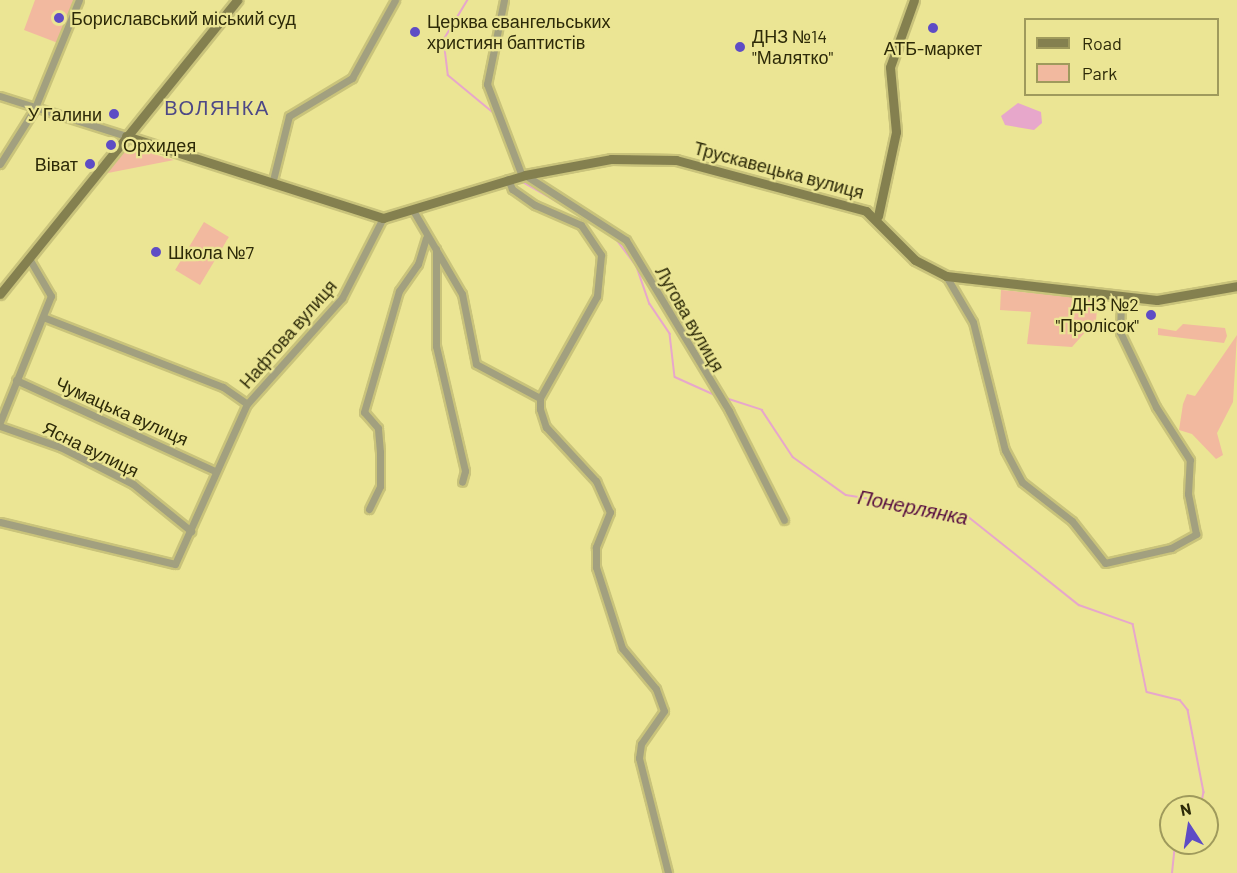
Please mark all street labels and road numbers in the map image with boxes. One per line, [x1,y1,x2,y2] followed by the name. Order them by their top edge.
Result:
[692,137,866,203] street label: Трускавецька вулиця
[651,262,729,376] street label: Лугова вулиця
[235,275,341,393] street label: Нафтова вулиця
[52,372,192,450] street label: Чумацька вулиця
[40,417,142,481] street label: Ясна вулиця

